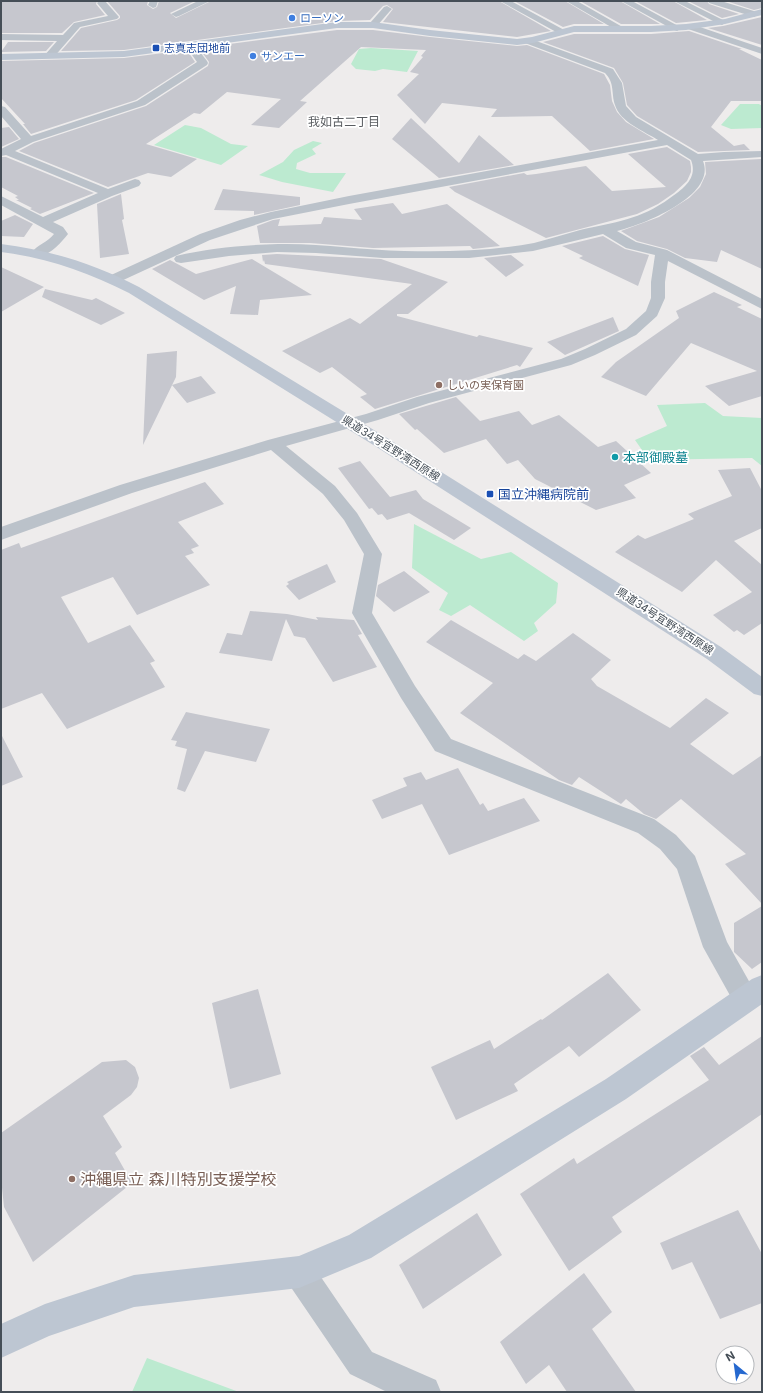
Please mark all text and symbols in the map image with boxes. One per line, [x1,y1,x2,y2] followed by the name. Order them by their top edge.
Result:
[300,11,344,25] place label: ローソン
[287,13,297,23] marker: ローソン
[164,41,230,55] place label: 志真志団地前
[151,43,161,53] marker: 志真志団地前
[261,49,305,63] place label: サンエー
[248,51,258,61] marker: サンエー
[308,114,380,129] district label: 我如古二丁目
[447,378,524,392] place label: しいの実保育園
[434,380,444,390] marker: しいの実保育園
[339,412,443,484] street label: 県道34号宜野湾西原線
[623,449,688,465] place label: 本部御殿墓
[610,452,620,462] marker: 本部御殿墓
[498,486,589,502] place label: 国立沖縄病院前
[485,489,495,499] marker: 国立沖縄病院前
[614,584,716,658] street label: 県道34号宜野湾西原線
[80,1169,277,1189] place label: 沖縄県立 森川特別支援学校
[67,1174,77,1184] marker: 沖縄県立 森川特別支援学校
[715,1345,755,1385] north arrow
[723,1348,737,1364] text: N

